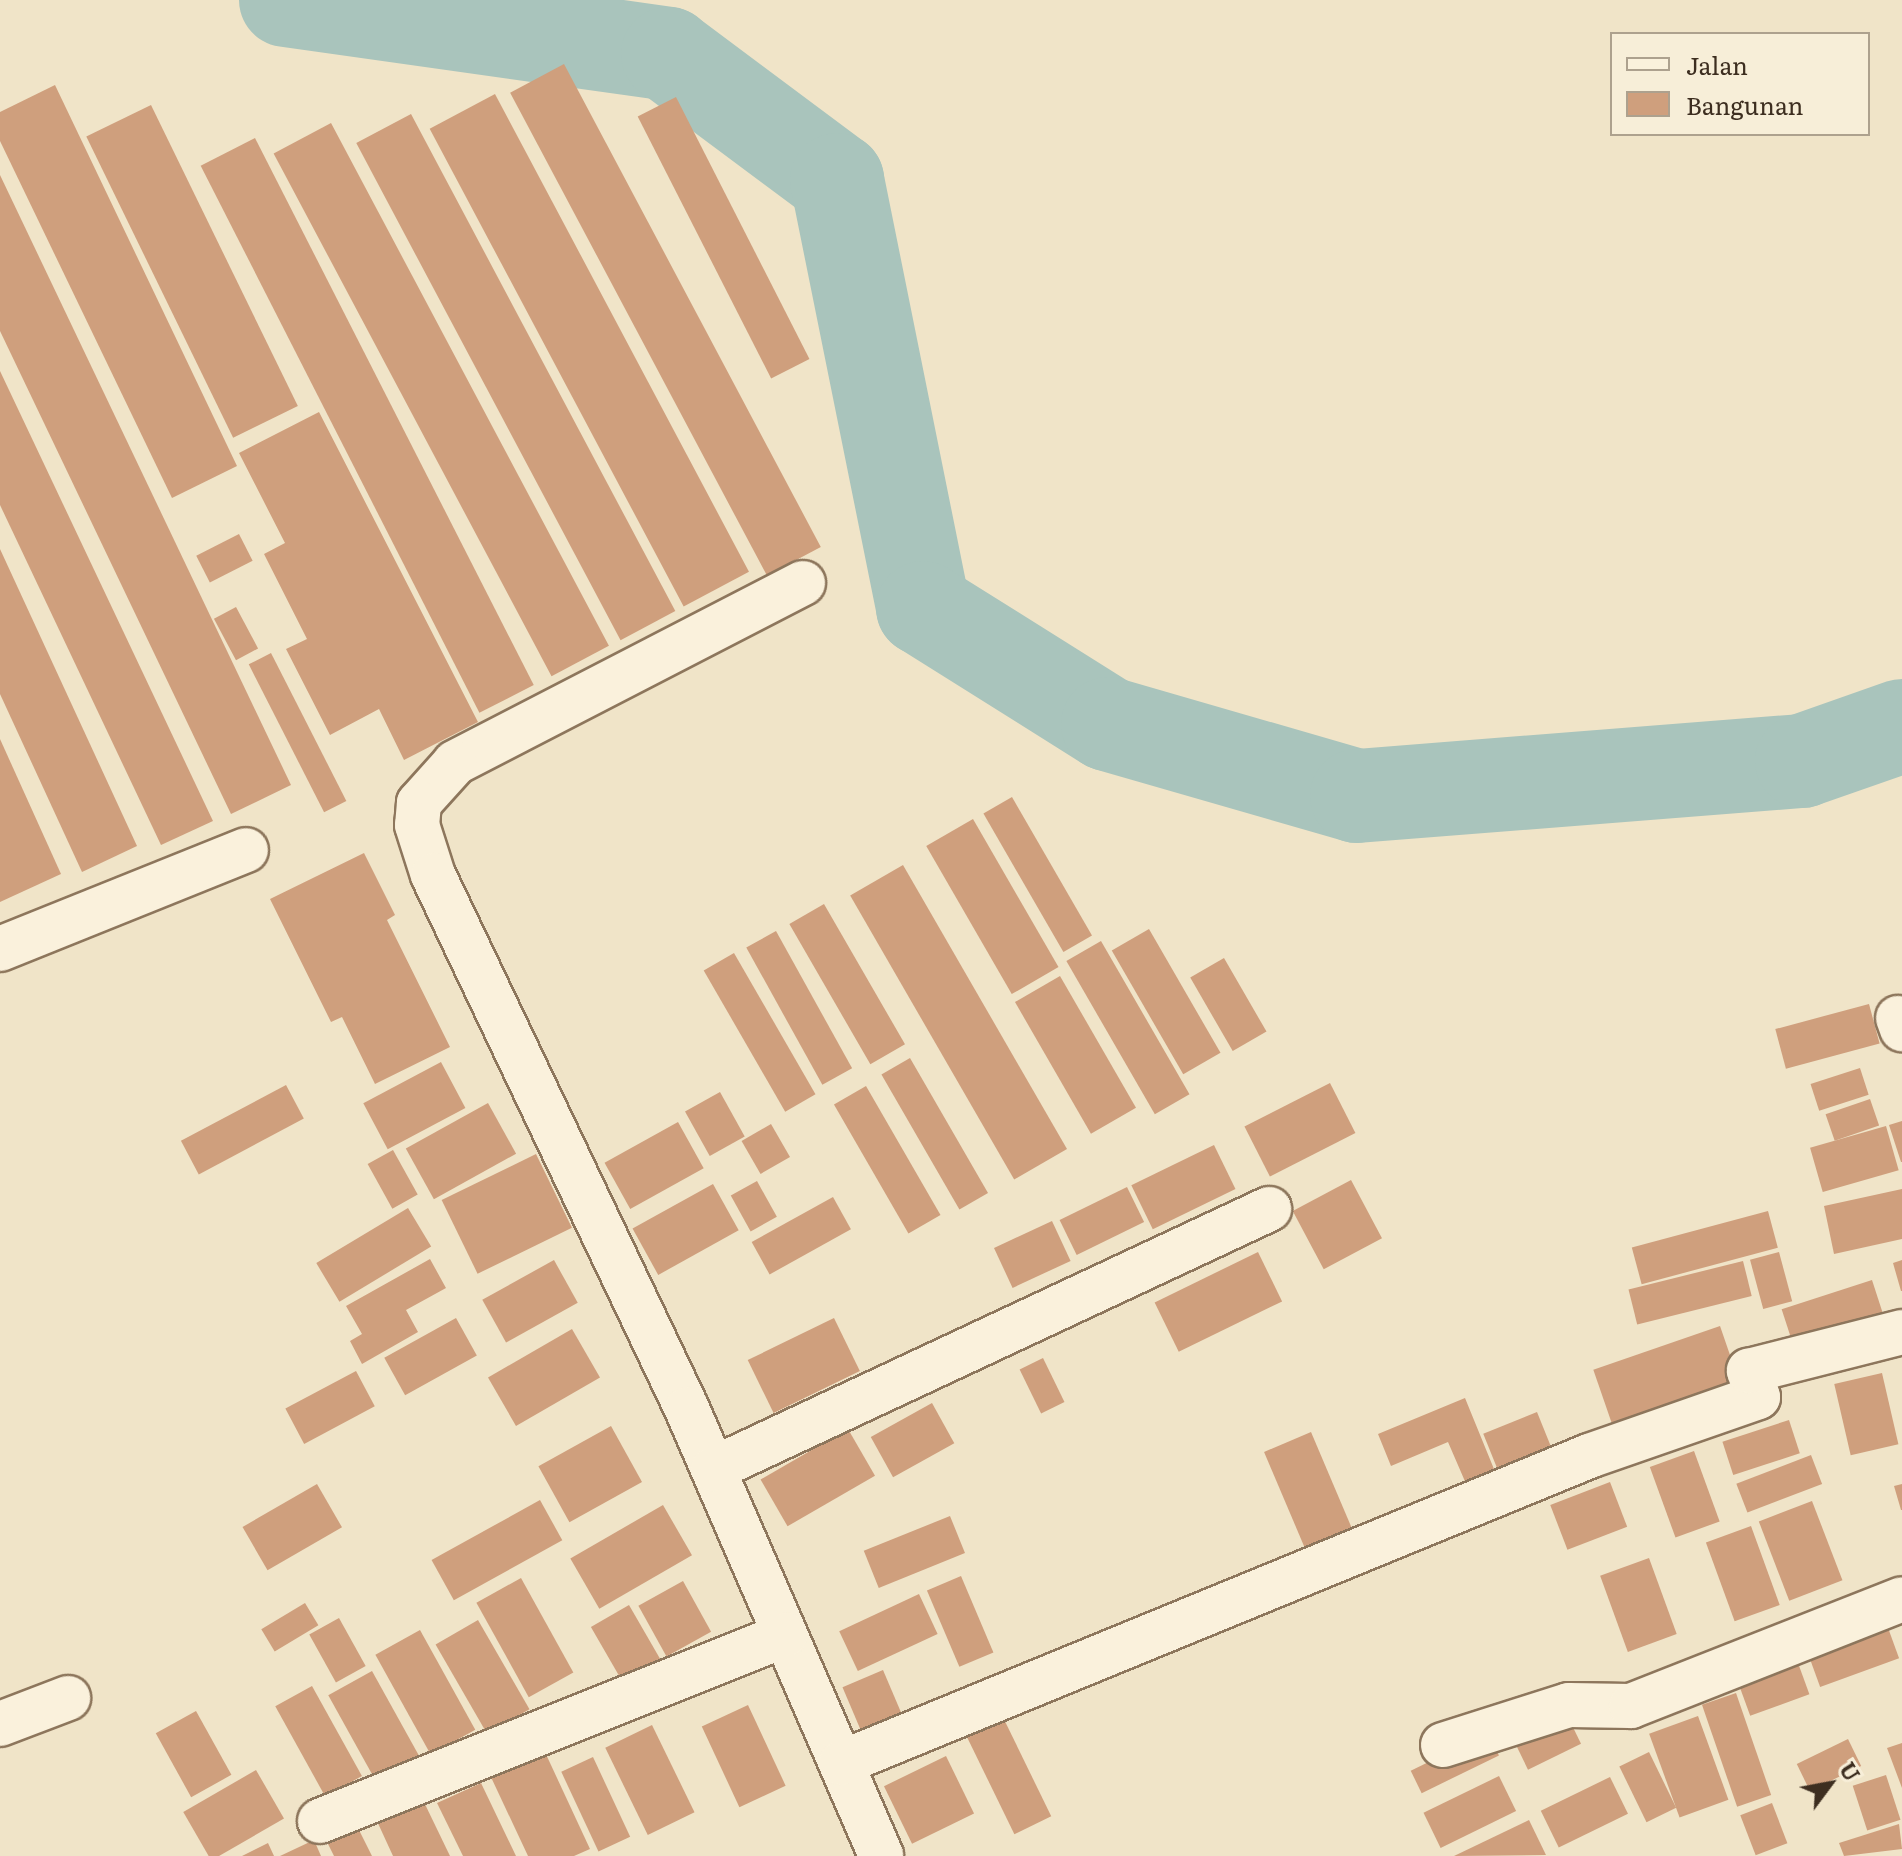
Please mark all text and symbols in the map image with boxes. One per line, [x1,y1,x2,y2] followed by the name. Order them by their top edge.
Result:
[1610,32,1870,136] legend
[1686,47,1748,82] text: Jalan
[1686,87,1804,122] text: Bangunan
[1790,1744,1870,1824] north arrow
[1832,1755,1869,1787] text: U

